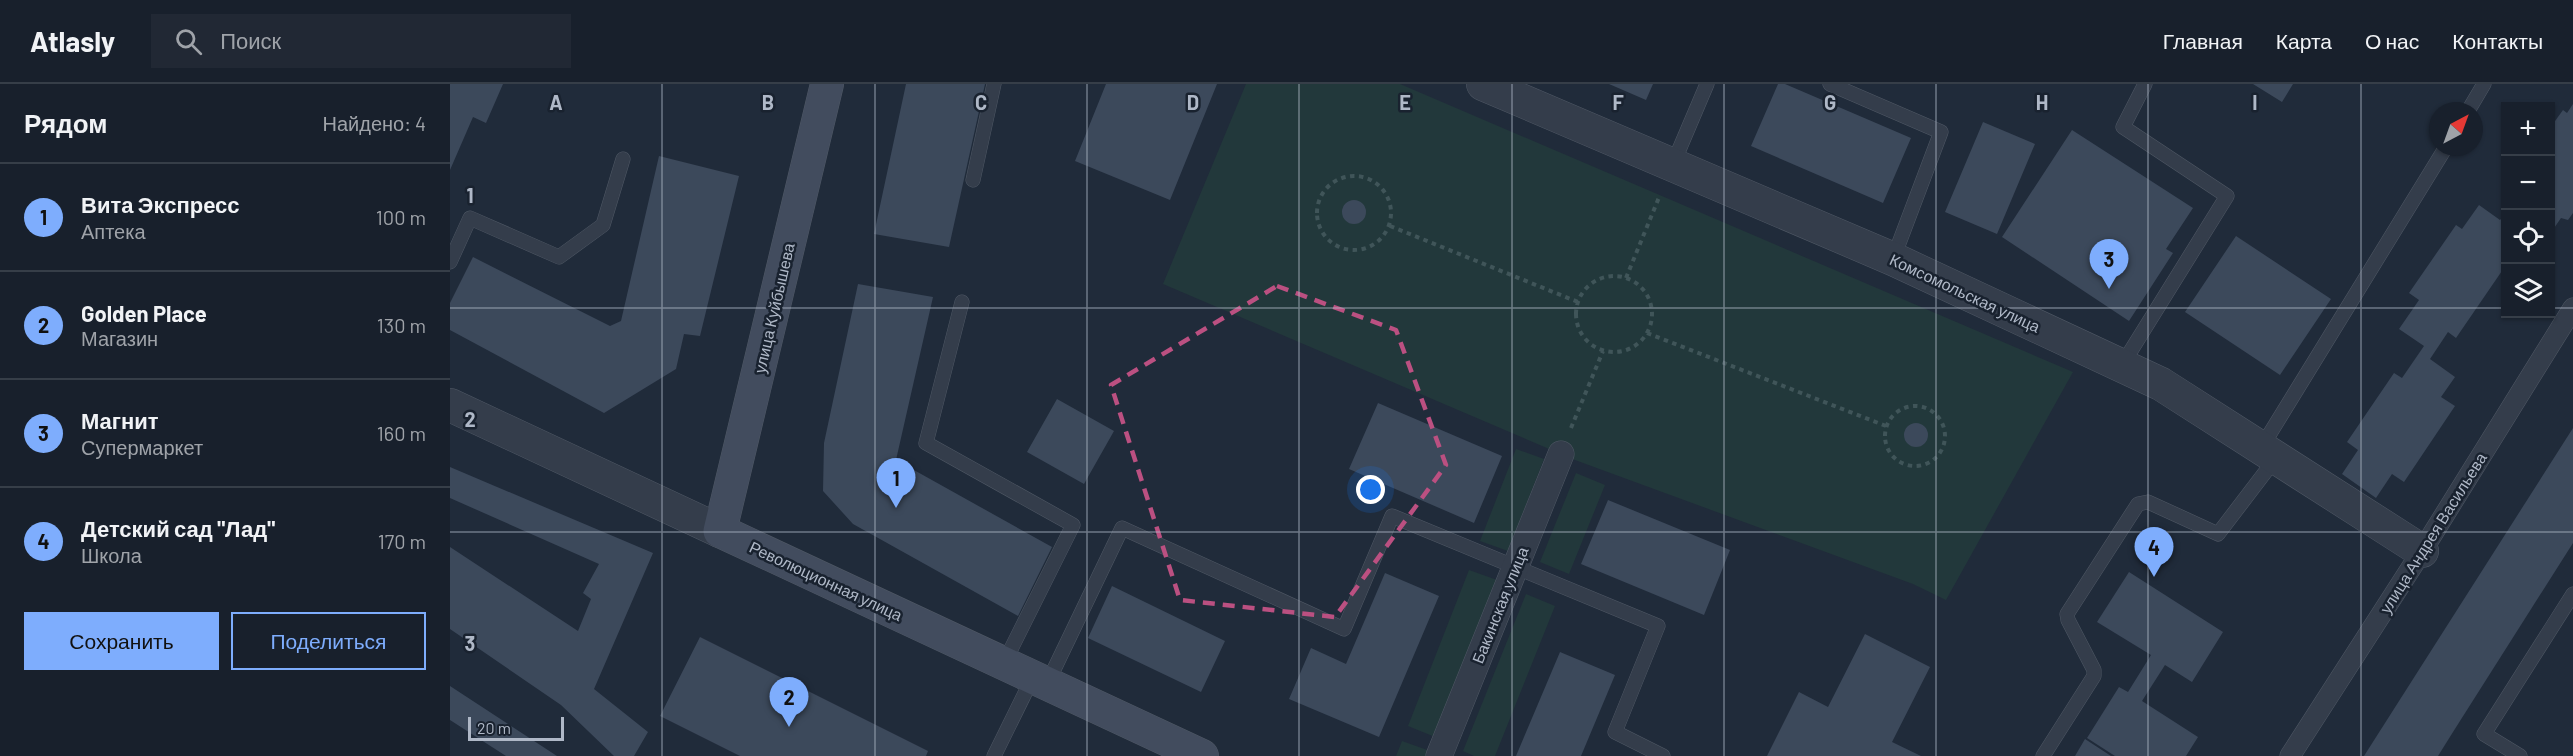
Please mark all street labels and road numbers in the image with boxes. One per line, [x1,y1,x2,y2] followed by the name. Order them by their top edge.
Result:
[749,241,798,375] street label: улица Куйбышева
[1887,249,2043,336] street label: Комсомольская улица
[2375,449,2490,617] street label: улица Андрея Васильева
[747,537,906,624] street label: Революционная улица
[1467,544,1532,666] street label: Бакинская улица

